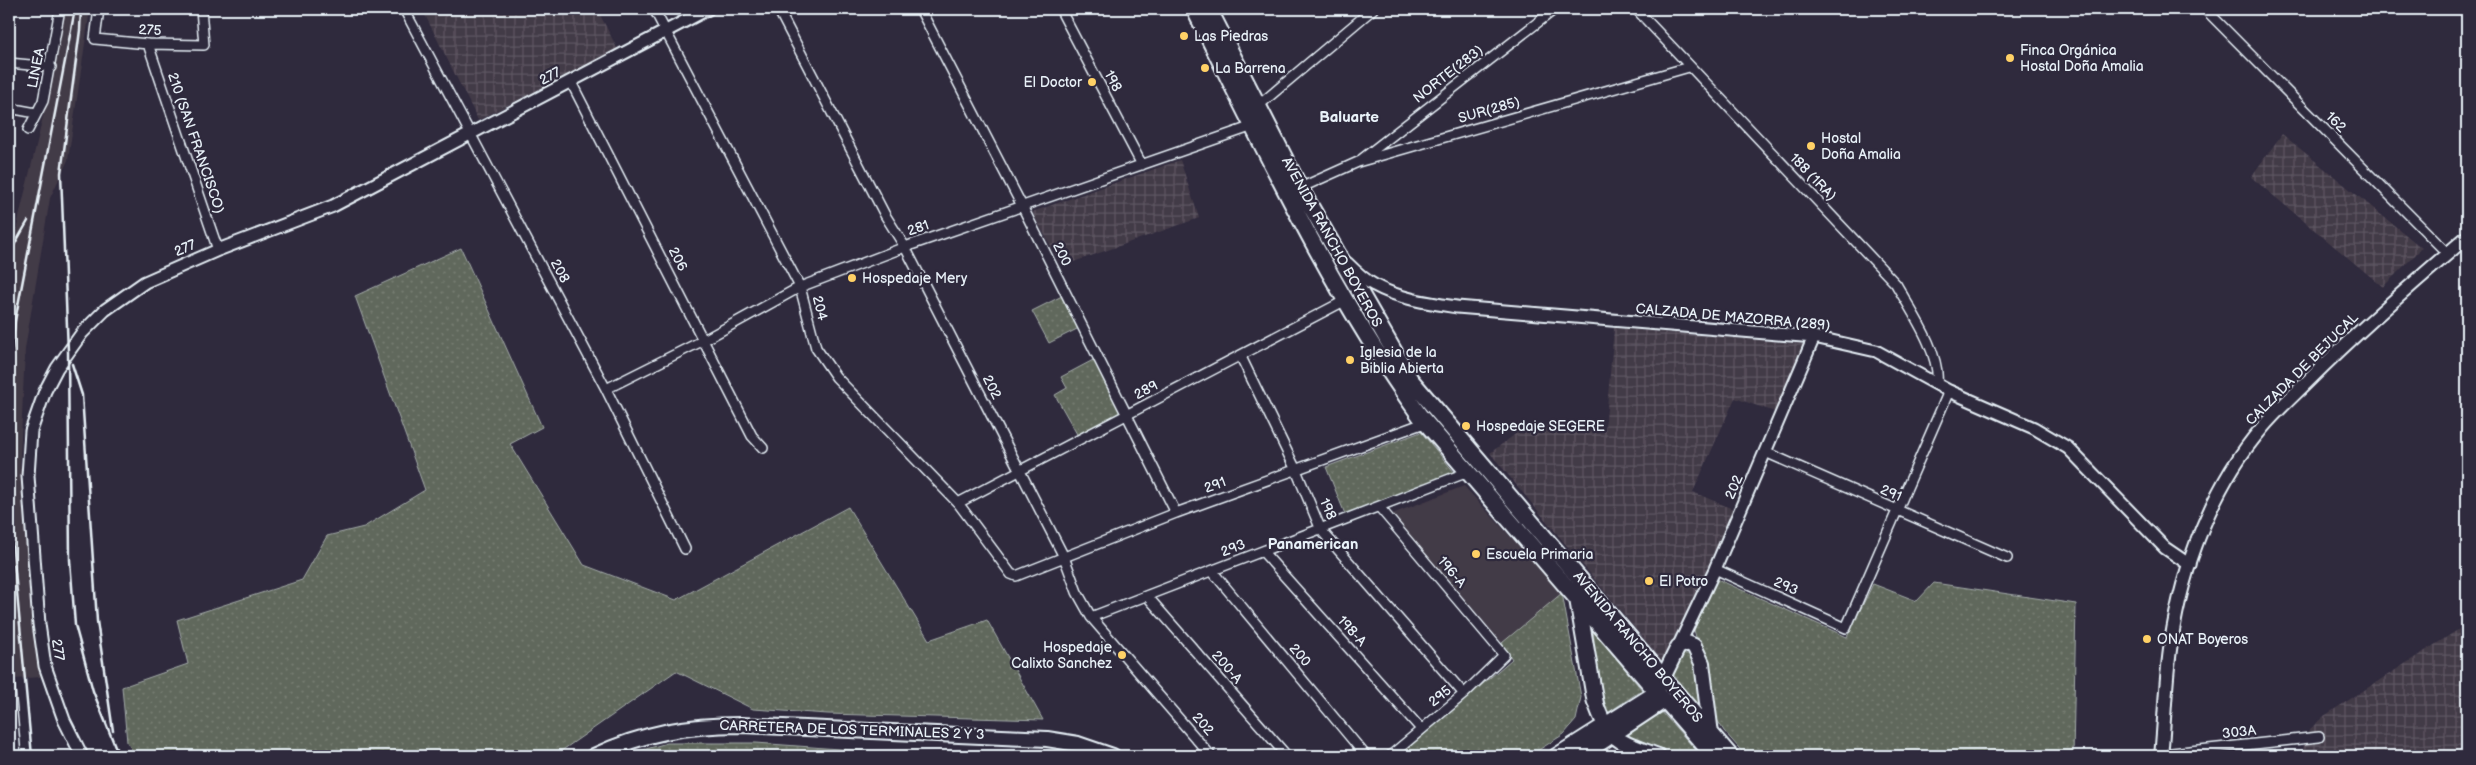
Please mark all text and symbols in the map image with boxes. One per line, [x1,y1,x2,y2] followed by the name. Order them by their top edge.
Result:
[138,21,162,39] street label: 275
[1194,28,1268,45] place label: Las Piedras
[1178,30,1190,42] marker: Las Piedras
[1410,41,1486,107] street label: NORTE(283)
[2020,42,2144,75] place label: Finca Orgánica Hostal Doña Amalia
[24,46,48,90] street label: LINEA
[2004,52,2016,64] marker: Finca Orgánica Hostal Doña Amalia
[1215,60,1286,77] place label: La Barrena
[1199,62,1211,74] marker: La Barrena
[536,63,564,89] street label: 277
[1100,67,1126,95] street label: 198
[164,70,228,216] street label: 210 (SAN FRANCISCO)
[1024,74,1083,91] place label: El Doctor
[1086,76,1098,88] marker: El Doctor
[1456,93,1522,127] street label: SUR(285)
[1319,108,1379,127] district label: Baluarte
[2322,108,2350,136] street label: 162
[1821,130,1901,163] place label: Hostal Doña Amalia
[1805,140,1817,152] marker: Hostal Doña Amalia
[1786,150,1840,204] street label: 188 (1RA)
[1278,154,1386,330] street label: AVENIDA RANCHO BOYEROS
[905,216,931,240] street label: 281
[172,236,199,260] street label: 277
[1049,239,1075,269] street label: 200
[665,244,691,274] street label: 206
[547,256,573,286] street label: 208
[862,270,968,287] place label: Hospedaje Mery
[846,272,858,284] marker: Hospedaje Mery
[809,294,831,323] street label: 204
[1635,300,1831,334] street label: CALZADA DE MAZORRA (289)
[2242,309,2362,429] street label: CALZADA DE BEJUCAL
[1360,344,1444,377] place label: Iglesia de la Biblia Abierta
[1344,354,1356,366] marker: Iglesia de la Biblia Abierta
[979,372,1006,403] street label: 202
[1131,377,1161,403] street label: 289
[1476,418,1605,435] place label: Hospedaje SEGERE
[1460,420,1472,432] marker: Hospedaje SEGERE
[1721,472,1747,502] street label: 202
[1202,473,1228,497] street label: 291
[1878,481,1904,505] street label: 291
[1316,496,1340,522] street label: 198
[1268,535,1358,554] district label: Panamerican
[1218,536,1248,560] street label: 293
[1486,546,1593,563] place label: Escuela Primaria
[1470,548,1482,560] marker: Escuela Primaria
[1434,553,1470,591] street label: 196-A
[1570,568,1706,726] street label: AVENIDA RANCHO BOYEROS
[1659,573,1708,590] place label: El Potro
[1771,573,1801,599] street label: 293
[1643,575,1655,587] marker: El Potro
[1334,612,1370,650] street label: 198-A
[2157,631,2248,648] place label: ONAT Boyeros
[2141,633,2153,645] marker: ONAT Boyeros
[48,638,68,662] street label: 277
[1011,639,1112,672] place label: Hospedaje Calixto Sanchez
[1286,640,1314,670] street label: 200
[1208,647,1246,687] street label: 200-A
[1116,649,1128,661] marker: Hospedaje Calixto Sanchez
[1425,682,1455,710] street label: 295
[1188,709,1218,739] street label: 202
[719,717,985,743] street label: CARRETERA DE LOS TERMINALES 2 Y 3
[2221,722,2257,742] street label: 303A

